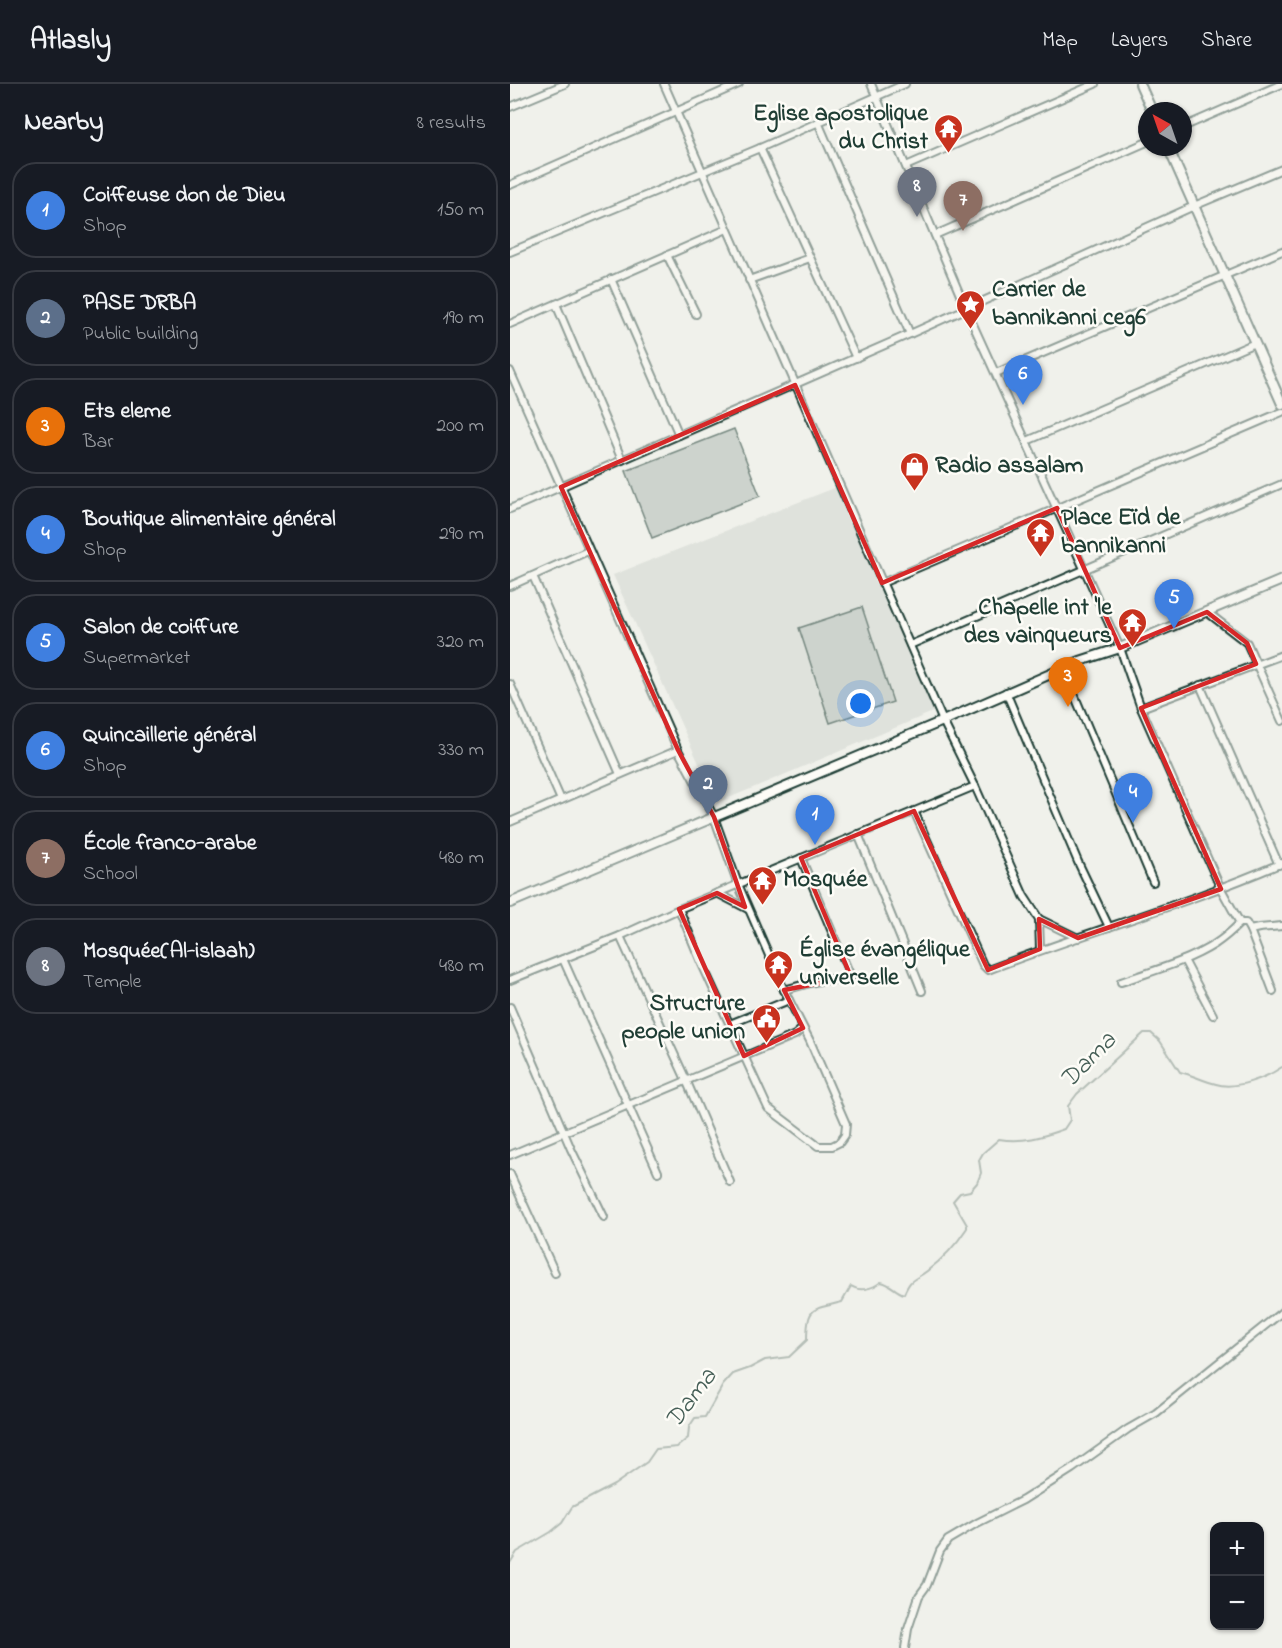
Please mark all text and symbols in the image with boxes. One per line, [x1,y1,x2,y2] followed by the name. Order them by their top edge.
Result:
[30,21,111,62] text: Atlasly
[1042,26,1078,56] text: Map
[1111,26,1168,56] text: Layers
[1201,26,1252,56] text: Share
[753,97,929,160] place label: Eglise apostolique du Christ
[1138,102,1192,156] north arrow
[24,104,103,142] text: Nearby
[417,109,486,138] text: 8 results
[933,112,965,154] temple icon: Eglise apostolique du Christ
[898,168,936,217] pin: 8
[83,180,286,212] text: Coiffeuse don de Dieu
[944,182,982,231] pin: 7
[42,196,49,225] text: 1
[437,196,484,225] text: 150 m
[83,212,127,241] text: Shop
[992,273,1146,337] place label: Carrier de bannikanni ceg6
[83,288,196,320] text: PASE DRBA
[955,288,987,330] place icon: Carrier de bannikanni ceg6
[41,304,50,333] text: 2
[442,304,484,333] text: 190 m
[83,320,198,349] text: Public building
[1004,356,1042,405] pin: 6
[83,396,171,428] text: Ets eleme
[41,412,50,441] text: 3
[436,412,484,441] text: 200 m
[83,428,113,457] text: Bar
[935,449,1084,484] place label: Radio assalam
[898,450,930,492] shop icon: Radio assalam
[1061,501,1182,564] place label: Place Eïd de bannikanni
[83,504,336,536] text: Boutique alimentaire général
[1024,516,1056,558] temple icon: Place Eïd de bannikanni
[41,520,50,549] text: 4
[439,520,484,549] text: 290 m
[83,536,127,565] text: Shop
[1154,580,1194,629] pin: 5
[963,591,1113,654] place label: Chapelle int 'le des vainqueurs
[1117,606,1149,648] temple icon: Chapelle int 'le des vainqueurs
[83,612,238,644] text: Salon de coiffure
[40,628,51,657] text: 5
[437,628,484,657] text: 320 m
[83,644,190,673] text: Supermarket
[1048,658,1088,707] pin: 3
[846,689,875,718] your location
[83,720,256,752] text: Quincaillerie général
[41,736,50,765] text: 6
[438,736,484,765] text: 330 m
[83,752,127,781] text: Shop
[688,766,728,815] pin: 2
[1114,774,1152,823] pin: 4
[796,796,834,845] pin: 1
[83,828,257,860] text: École franco-arabe
[41,844,50,873] text: 7
[439,844,484,873] text: 480 m
[83,860,138,889] text: School
[783,863,869,898] place label: Mosquée
[746,864,778,906] temple icon: Mosquée
[799,933,971,996] place label: Église évangélique universelle
[83,936,255,968] text: Mosquée(Al-islaah)
[762,948,794,990] temple icon: Église évangélique universelle
[42,952,49,981] text: 8
[439,952,484,981] text: 480 m
[83,968,142,997] text: Temple
[621,987,746,1050] place label: Structure people union
[750,1002,782,1044] public building icon: Structure people union
[1052,1023,1127,1098] water label: Dama
[657,1360,728,1437] water label: Dama
[1210,1522,1264,1630] map controls
[1210,1522,1264,1576] button: +
[1210,1576,1264,1630] button: −

